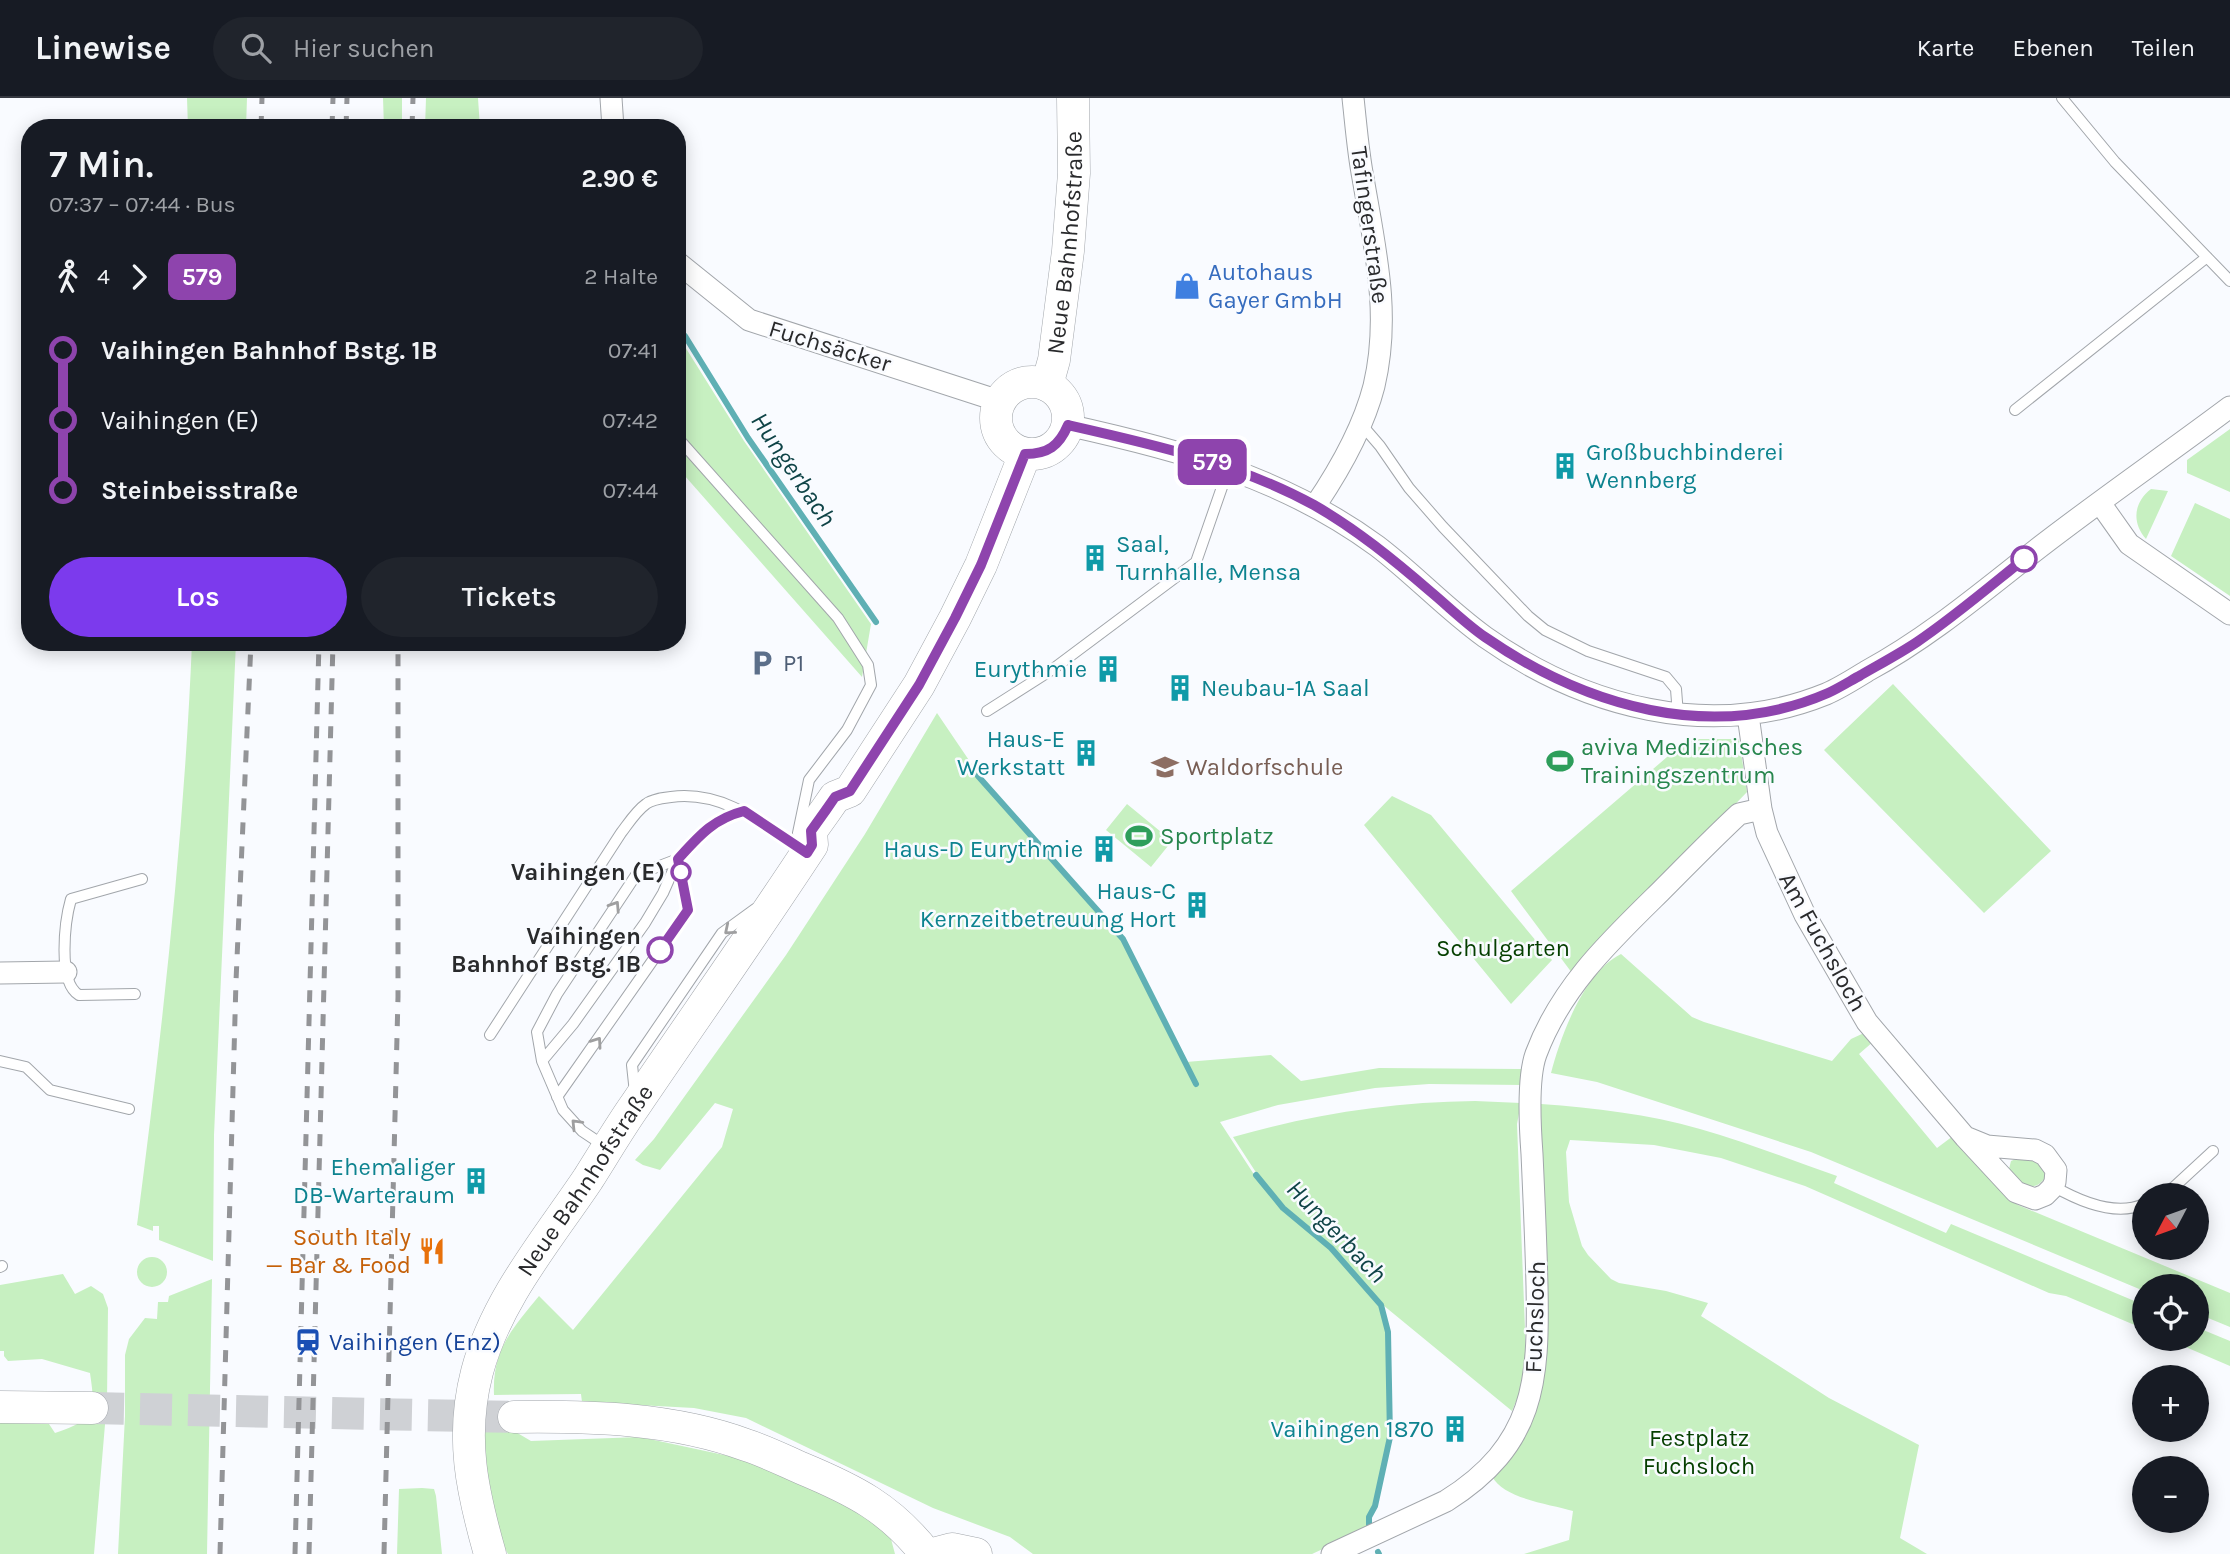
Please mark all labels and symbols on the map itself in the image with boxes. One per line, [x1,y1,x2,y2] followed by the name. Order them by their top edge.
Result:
[1041,131,1088,356] street label: Neue Bahnhofstraße
[1345,145,1395,305] street label: Tafingerstraße
[1208,258,1343,314] place label: Autohaus Gayer GmbH
[1172,271,1202,301] shop icon: Autohaus Gayer GmbH
[766,314,895,378] street label: Fuchsäcker
[744,406,843,532] water label: Hungerbach
[1586,438,1784,494] place label: Großbuchbinderei Wennberg
[1172,439,1252,485] line badge: 579
[1550,451,1580,481] building icon: Großbuchbinderei Wennberg
[1116,530,1301,586] place label: Saal, Turnhalle, Mensa
[1080,543,1110,573] building icon: Saal, Turnhalle, Mensa
[2011,546,2037,572] unlabelled marker
[747,648,777,678] parking icon: P1
[783,649,804,677] place label: P1
[1093,654,1123,684] building icon: Eurythmie
[974,655,1087,683] place label: Eurythmie
[1165,673,1195,703] building icon: Neubau-1A Saal
[1201,674,1370,702] place label: Neubau-1A Saal
[957,725,1065,781] place label: Haus-E Werkstatt
[1581,733,1803,789] place label: aviva Medizinisches Trainingszentrum
[1071,738,1101,768] building icon: Haus-E Werkstatt
[1545,746,1575,776] sports icon: aviva Medizinisches Trainingszentrum
[1150,752,1180,782] school or university icon: Waldorfschule
[1186,753,1343,781] place label: Waldorfschule
[1124,821,1154,851] sports icon: Sportplatz
[1160,822,1274,850] place label: Sportplatz
[1089,834,1119,864] building icon: Haus-D Eurythmie
[883,835,1083,863] place label: Haus-D Eurythmie
[511,858,665,886] place label: Vaihingen (E)
[671,862,691,882] marker: Vaihingen (E)
[1773,868,1873,1016] street label: Am Fuchsloch
[920,877,1176,933] place label: Haus-C Kernzeitbetreuung Hort
[1182,890,1212,920] building icon: Haus-C Kernzeitbetreuung Hort
[607,901,620,914] one-way arrow
[724,921,736,934] one-way arrow
[451,922,641,978] place label: Vaihingen Bahnhof Bstg. 1B
[1436,934,1570,962] park label: Schulgarten
[647,937,673,963] marker: Vaihingen Bahnhof Bstg. 1B
[589,1037,601,1050] one-way arrow
[511,1079,659,1281] street label: Neue Bahnhofstraße
[571,1119,584,1132] one-way arrow
[293,1153,455,1209] place label: Ehemaliger DB-Warteraum
[461,1166,491,1196] building icon: Ehemaliger DB-Warteraum
[1280,1173,1393,1289] water label: Hungerbach
[2132,1183,2208,1260] north arrow
[265,1223,411,1279] place label: South Italy — Bar & Food
[417,1236,447,1266] restaurant icon: South Italy — Bar & Food
[1519,1260,1551,1374] street label: Fuchsloch
[293,1327,323,1357] station icon: Vaihingen (Enz)
[329,1328,501,1356] place label: Vaihingen (Enz)
[1440,1414,1470,1444] building icon: Vaihingen 1870
[1271,1415,1434,1443] place label: Vaihingen 1870
[1643,1424,1755,1480] park label: Festplatz Fuchsloch

